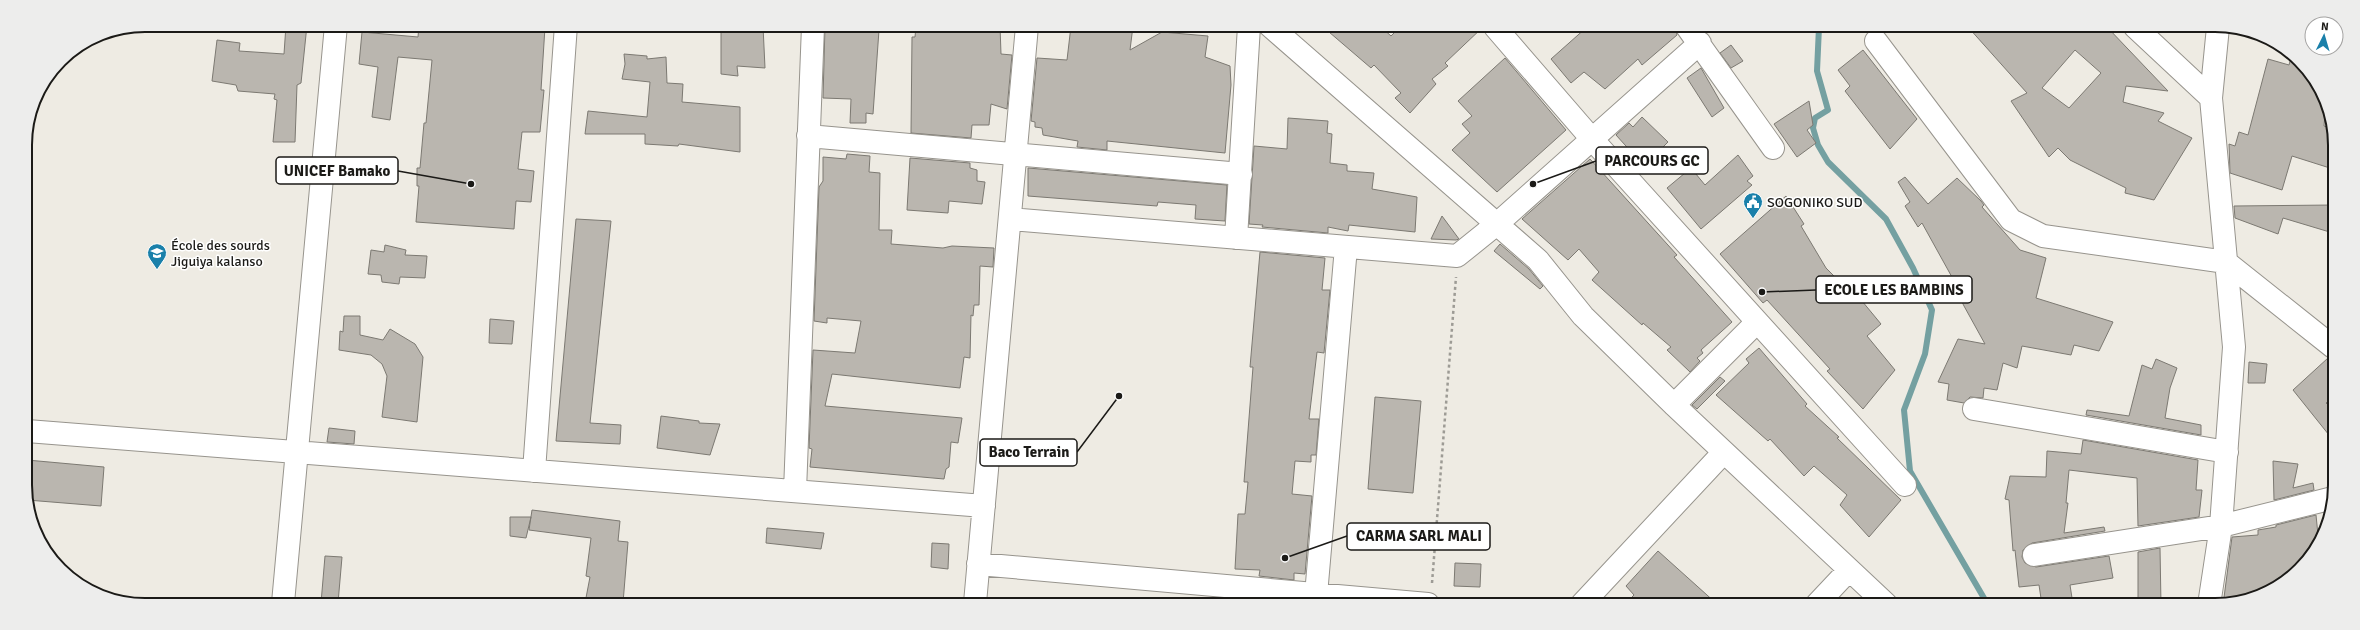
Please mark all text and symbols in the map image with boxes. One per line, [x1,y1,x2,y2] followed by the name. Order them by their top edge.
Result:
[2304,16,2344,56] north arrow
[2320,20,2329,33] text: N
[1596,147,1708,174] callout: PARCOURS GC
[1604,152,1700,170] text: PARCOURS GC
[276,157,398,184] callout: UNICEF Bamako
[284,162,390,180] text: UNICEF Bamako
[1742,191,1764,219] public building icon: SOGONIKO SUD
[1767,194,1863,211] place label: SOGONIKO SUD
[171,237,270,270] place label: École des sourds Jiguiya kalanso
[146,242,168,270] school or university icon: École des sourds Jiguiya kalanso
[1816,276,1972,303] callout: ECOLE LES BAMBINS
[1824,281,1964,299] text: ECOLE LES BAMBINS
[980,439,1077,466] callout: Baco Terrain
[989,443,1069,461] text: Baco Terrain
[1347,523,1490,550] callout: CARMA SARL MALI
[1356,527,1482,545] text: CARMA SARL MALI

